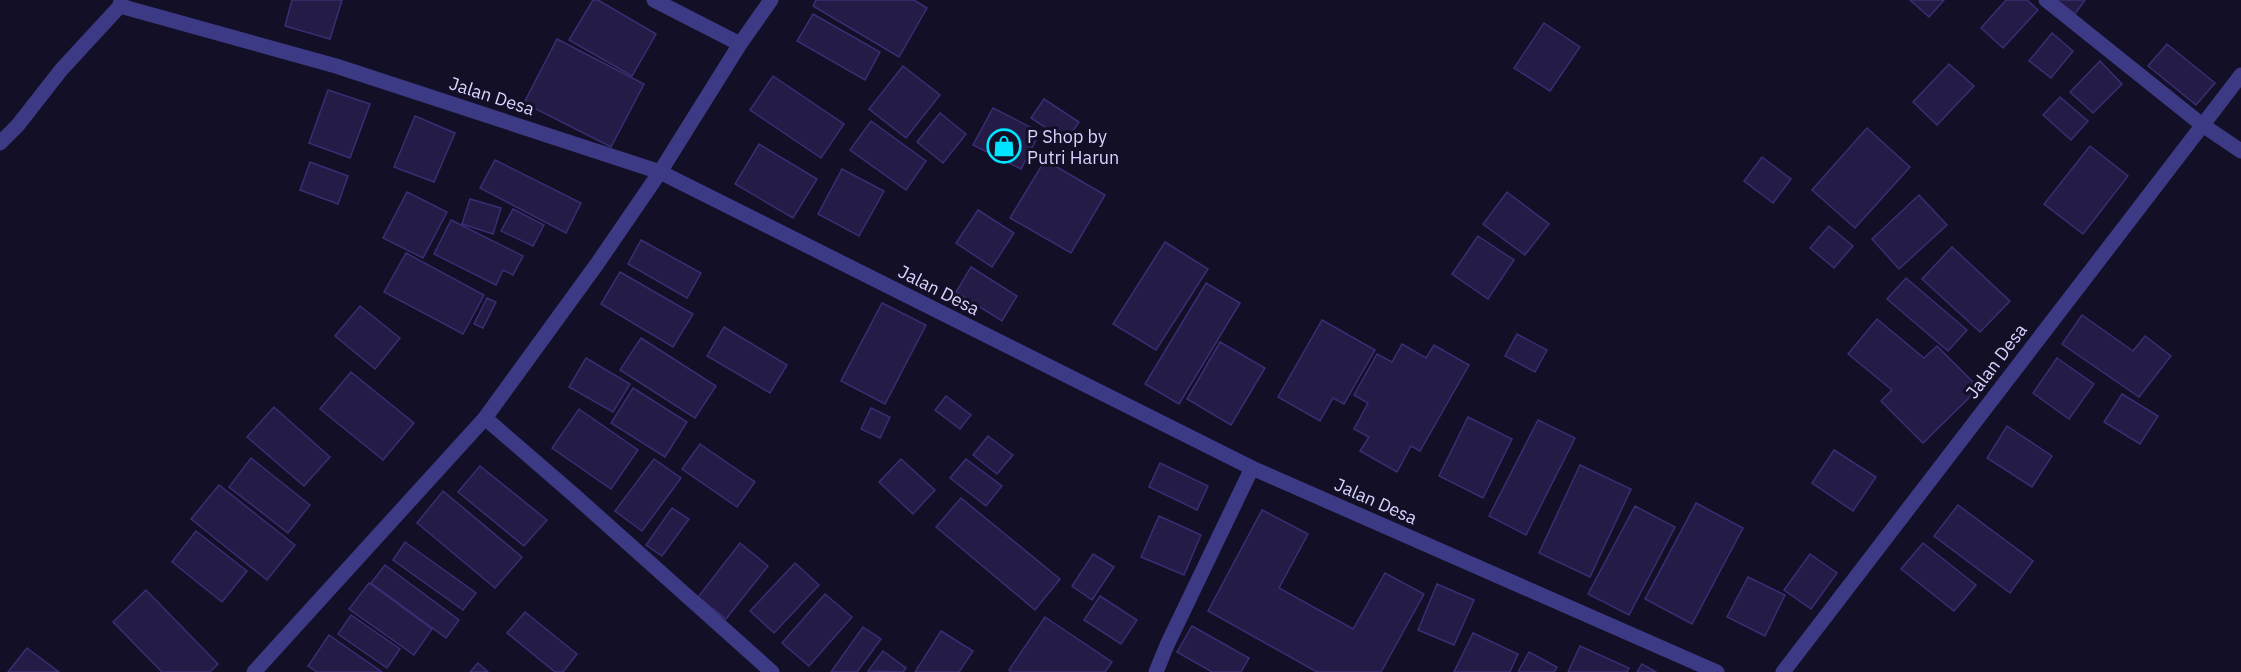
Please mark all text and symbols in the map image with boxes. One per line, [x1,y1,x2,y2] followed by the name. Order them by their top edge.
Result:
[447,71,538,121] street label: Jalan Desa
[1027,125,1119,169] place label: P Shop by Putri Harun
[986,128,1022,164] shop icon: P Shop by Putri Harun
[895,260,984,320] street label: Jalan Desa
[1960,319,2032,403] street label: Jalan Desa
[1331,473,1421,530] street label: Jalan Desa

